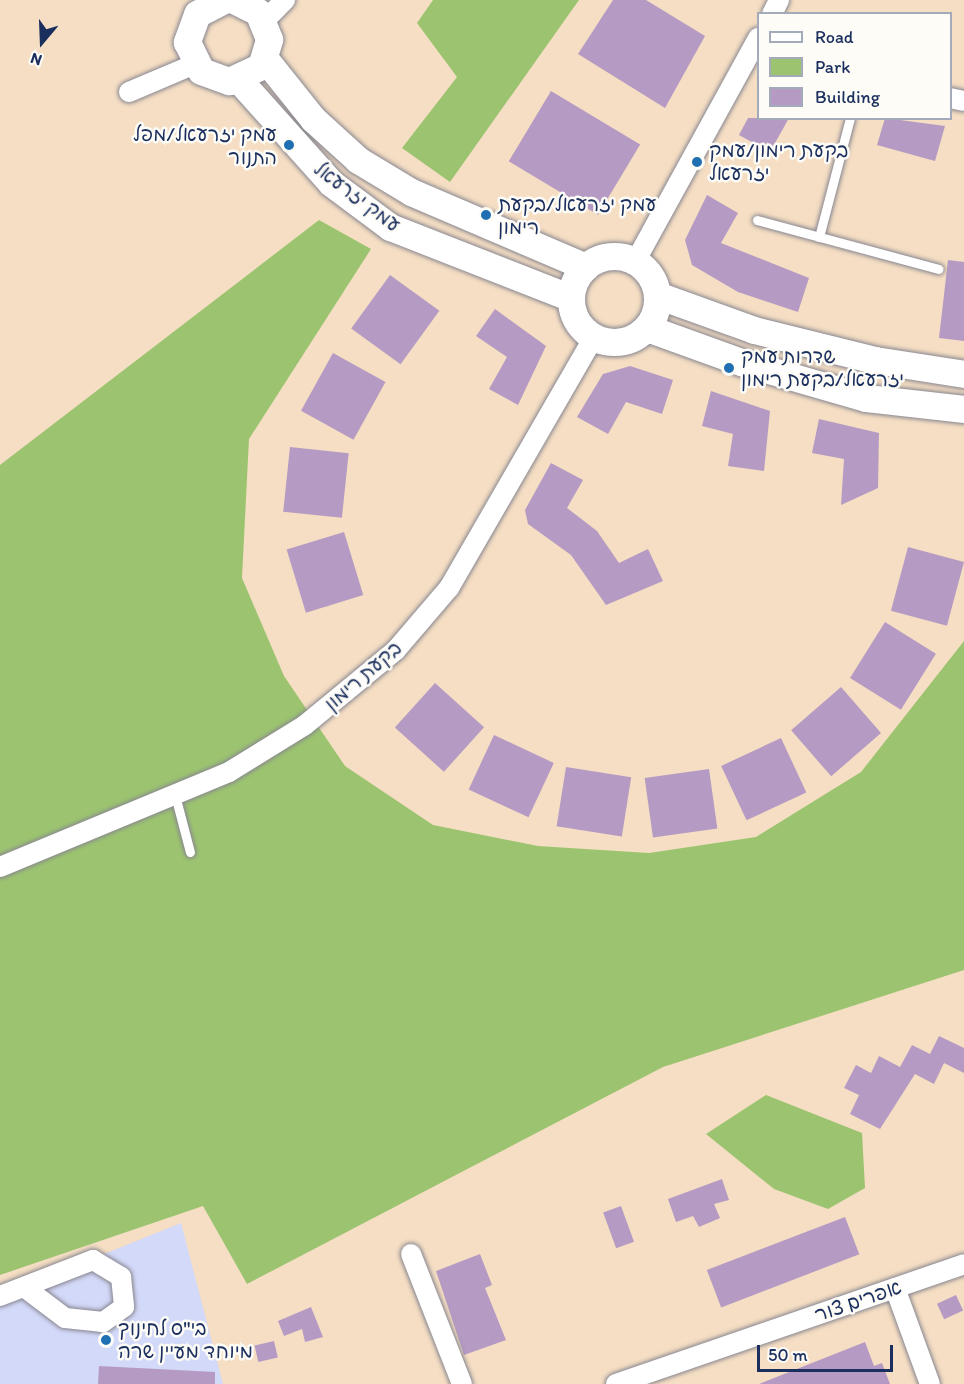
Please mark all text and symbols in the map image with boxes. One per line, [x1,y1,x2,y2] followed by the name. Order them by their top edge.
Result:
[12,12,72,72] north arrow
[757,12,952,120] legend
[815,26,854,48] text: Road
[28,49,44,70] text: N
[815,56,850,78] text: Park
[815,86,880,108] text: Building
[133,122,277,169] place label: עמק יזרעאל/מפל התנור
[282,138,296,152] marker: עמק יזרעאל/מפל התנור
[709,138,849,185] place label: בקעת רימון/עמק יזרעאל
[690,155,704,169] marker: בקעת רימון/עמק יזרעאל
[309,157,405,237] street label: עמק יזרעאל
[498,192,657,239] place label: עמק יזרעאל/בקעת רימון
[479,208,493,222] marker: עמק יזרעאל/בקעת רימון
[741,344,904,391] place label: שדרות עמק יזרעאל/בקעת רימון
[722,361,736,375] marker: שדרות עמק יזרעאל/בקעת רימון
[320,636,406,716] street label: בקעת רימון
[812,1275,904,1327] street label: אפרים צור
[118,1316,253,1363] place label: בי"ס לחינוך מיוחד מעיין שרה
[99,1333,113,1347] marker: בי"ס לחינוך מיוחד מעיין שרה
[760,1333,896,1371] scale bar
[768,1344,808,1366] text: 50 m

